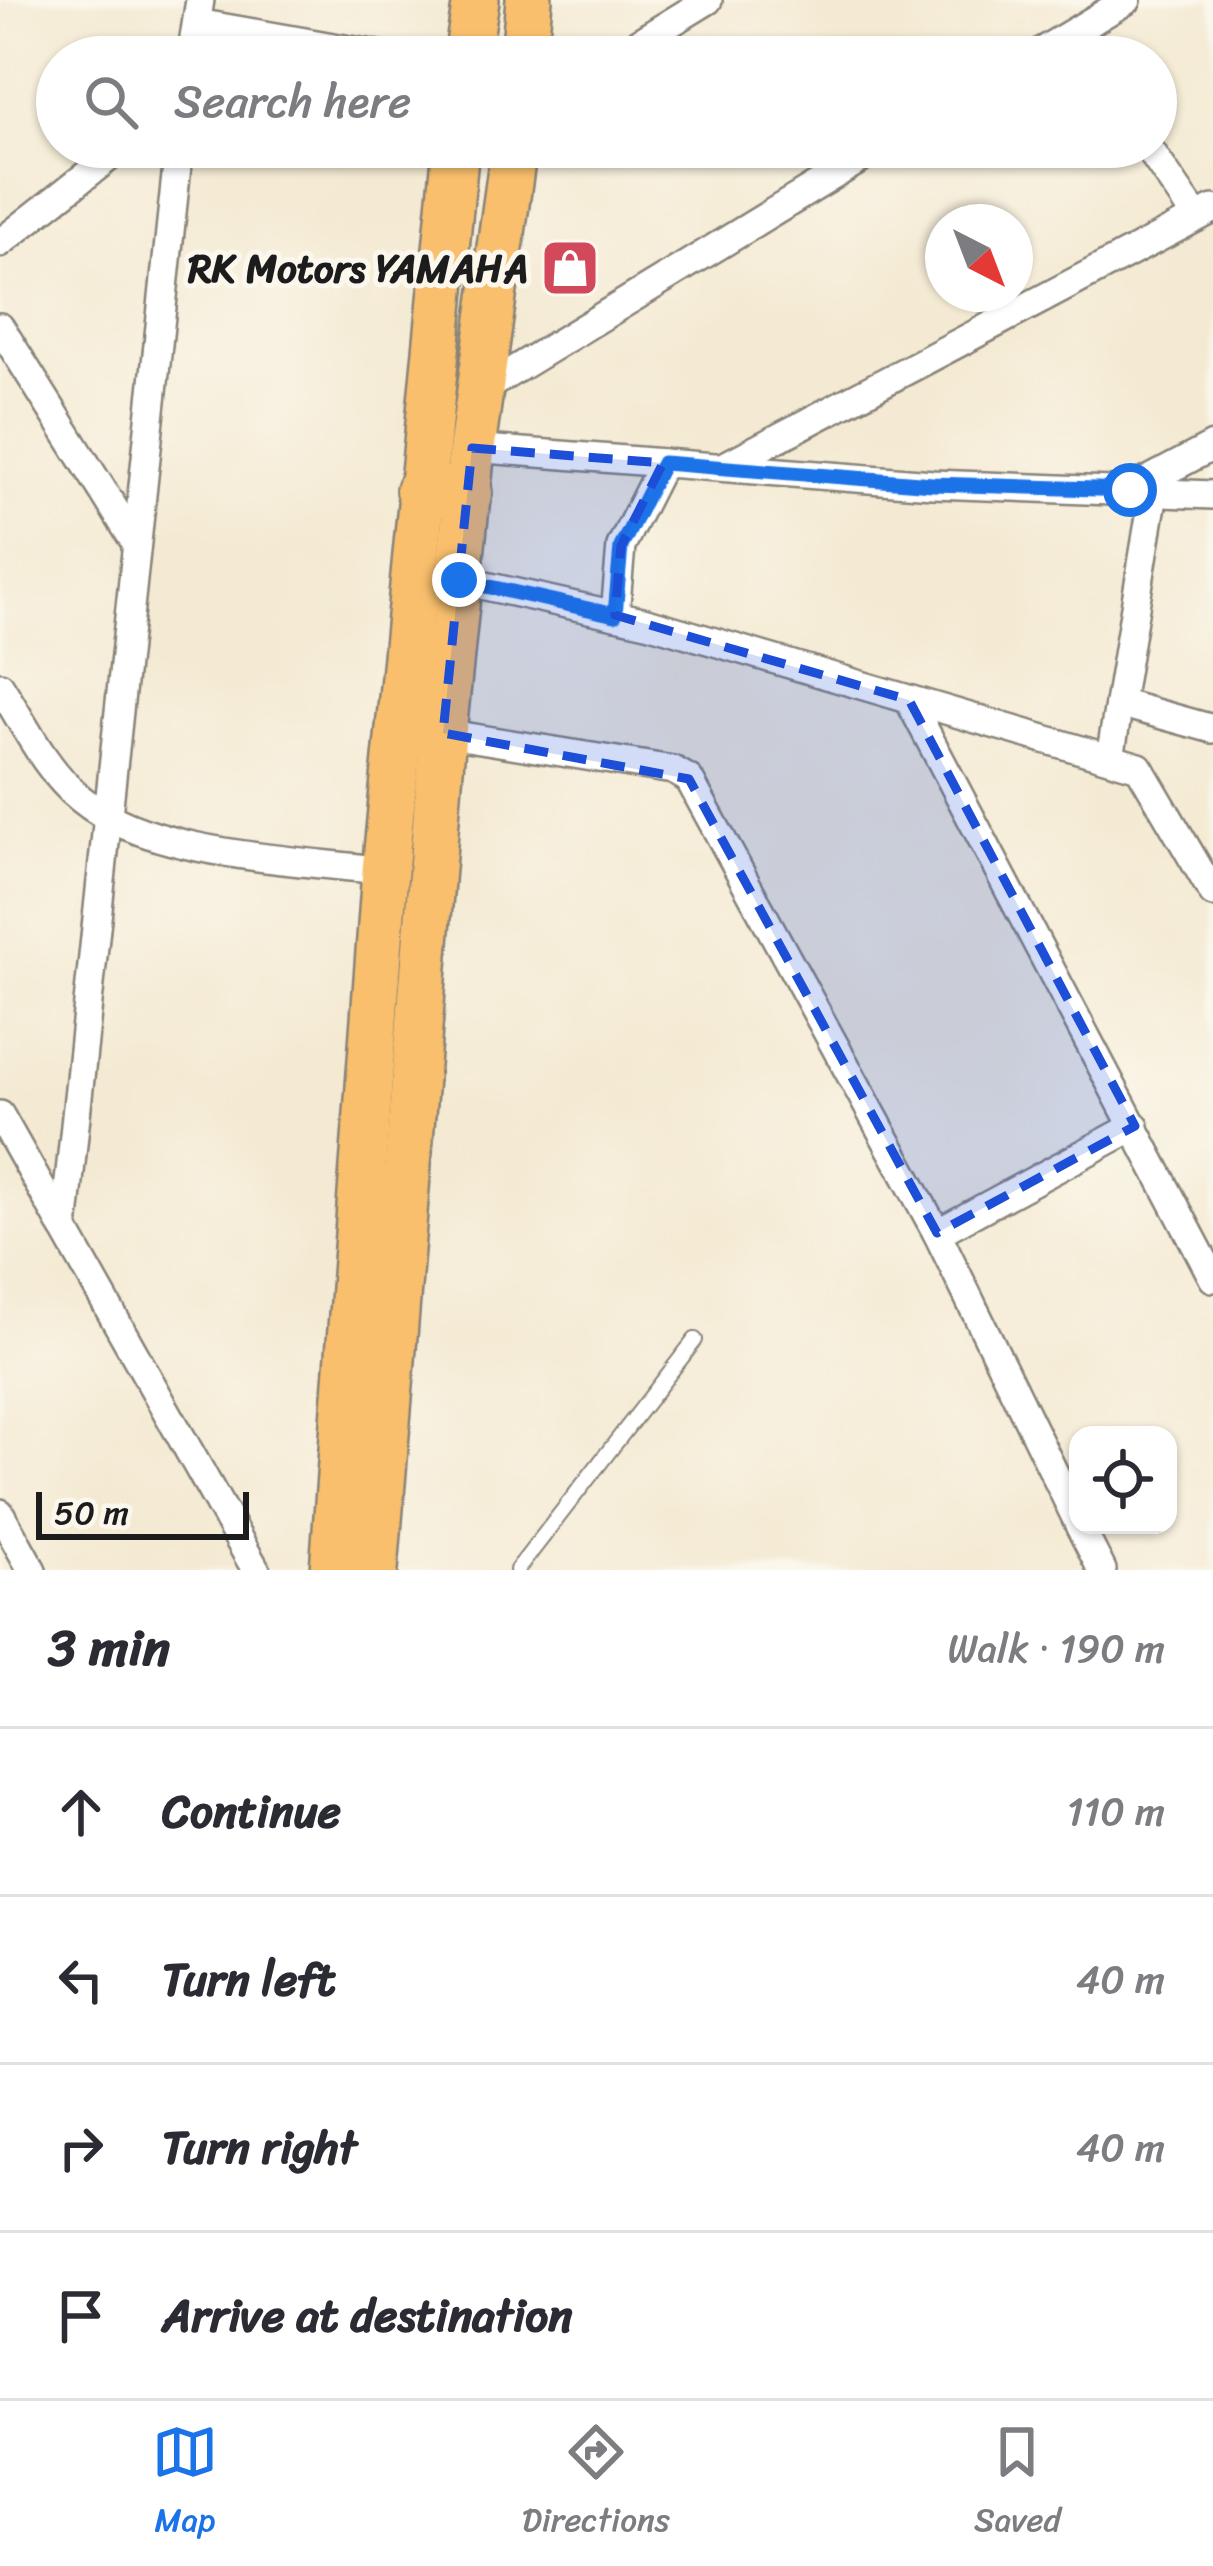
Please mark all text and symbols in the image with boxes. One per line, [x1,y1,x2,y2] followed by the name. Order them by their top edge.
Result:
[36,36,1177,168] search box
[174,62,411,142] text: Search here
[78,69,144,135] icon: search
[925,204,1033,312] north arrow
[187,234,528,303] place label: RK Motors YAMAHA
[539,237,601,299] shop icon: RK Motors YAMAHA
[1103,463,1157,517] route start
[432,553,486,607] route end
[1069,1426,1177,1534] map controls
[1069,1426,1177,1534] button: locate
[54,1484,129,1542] text: 50 m
[36,1486,249,1539] scale bar
[48,1603,170,1693] text: 3 min
[947,1614,1165,1683] text: Walk · 190 m
[162,1772,341,1852] text: Continue
[1067,1777,1165,1846] text: 110 m
[48,1779,114,1845] icon: ahead
[162,1940,335,2020] text: Turn left
[1076,1945,1165,2014] text: 40 m
[48,1947,114,2013] icon: left
[162,2108,357,2188] text: Turn right
[1076,2113,1165,2182] text: 40 m
[48,2115,114,2181] icon: right
[162,2276,572,2356] text: Arrive at destination
[48,2283,114,2349] icon: arrive
[152,2419,218,2549] tab: Map
[522,2419,670,2549] tab: Directions
[974,2419,1061,2549] tab: Saved

